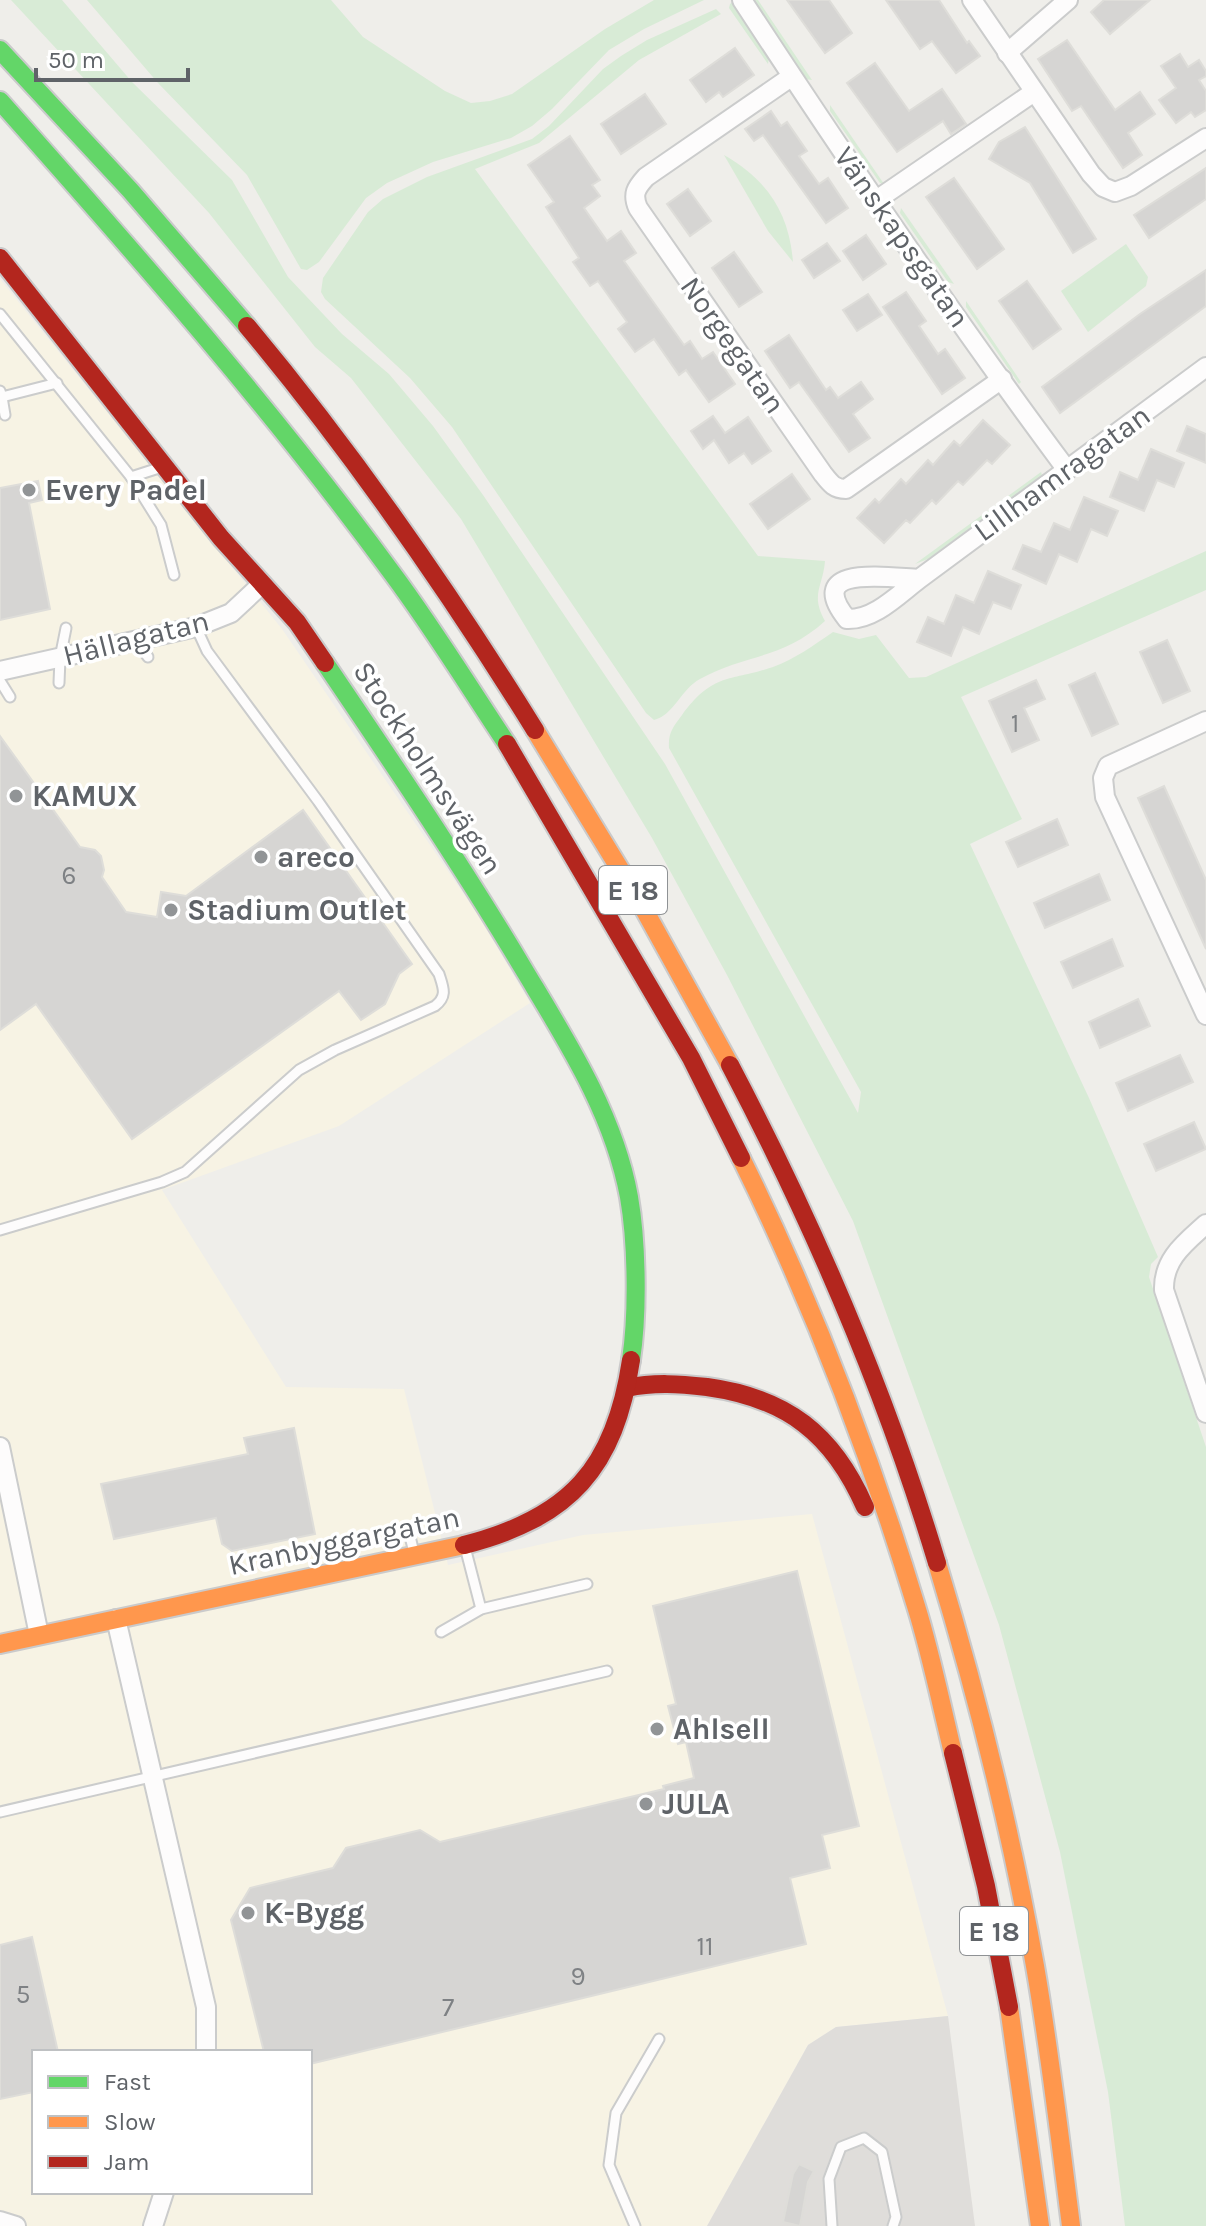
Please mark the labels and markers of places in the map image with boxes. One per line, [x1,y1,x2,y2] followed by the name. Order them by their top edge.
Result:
[45,472,207,508] place label: Every Padel
[20,481,38,499] marker: Every Padel
[32,778,138,814] place label: KAMUX
[7,787,25,805] marker: KAMUX
[277,839,355,875] place label: areco
[252,848,270,866] marker: areco
[187,892,407,928] place label: Stadium Outlet
[162,901,180,919] marker: Stadium Outlet
[673,1711,770,1747] place label: Ahlsell
[648,1720,666,1738] marker: Ahlsell
[662,1786,730,1822] place label: JULA
[637,1795,655,1813] marker: JULA
[264,1895,364,1931] place label: K-Bygg
[239,1904,257,1922] marker: K-Bygg

